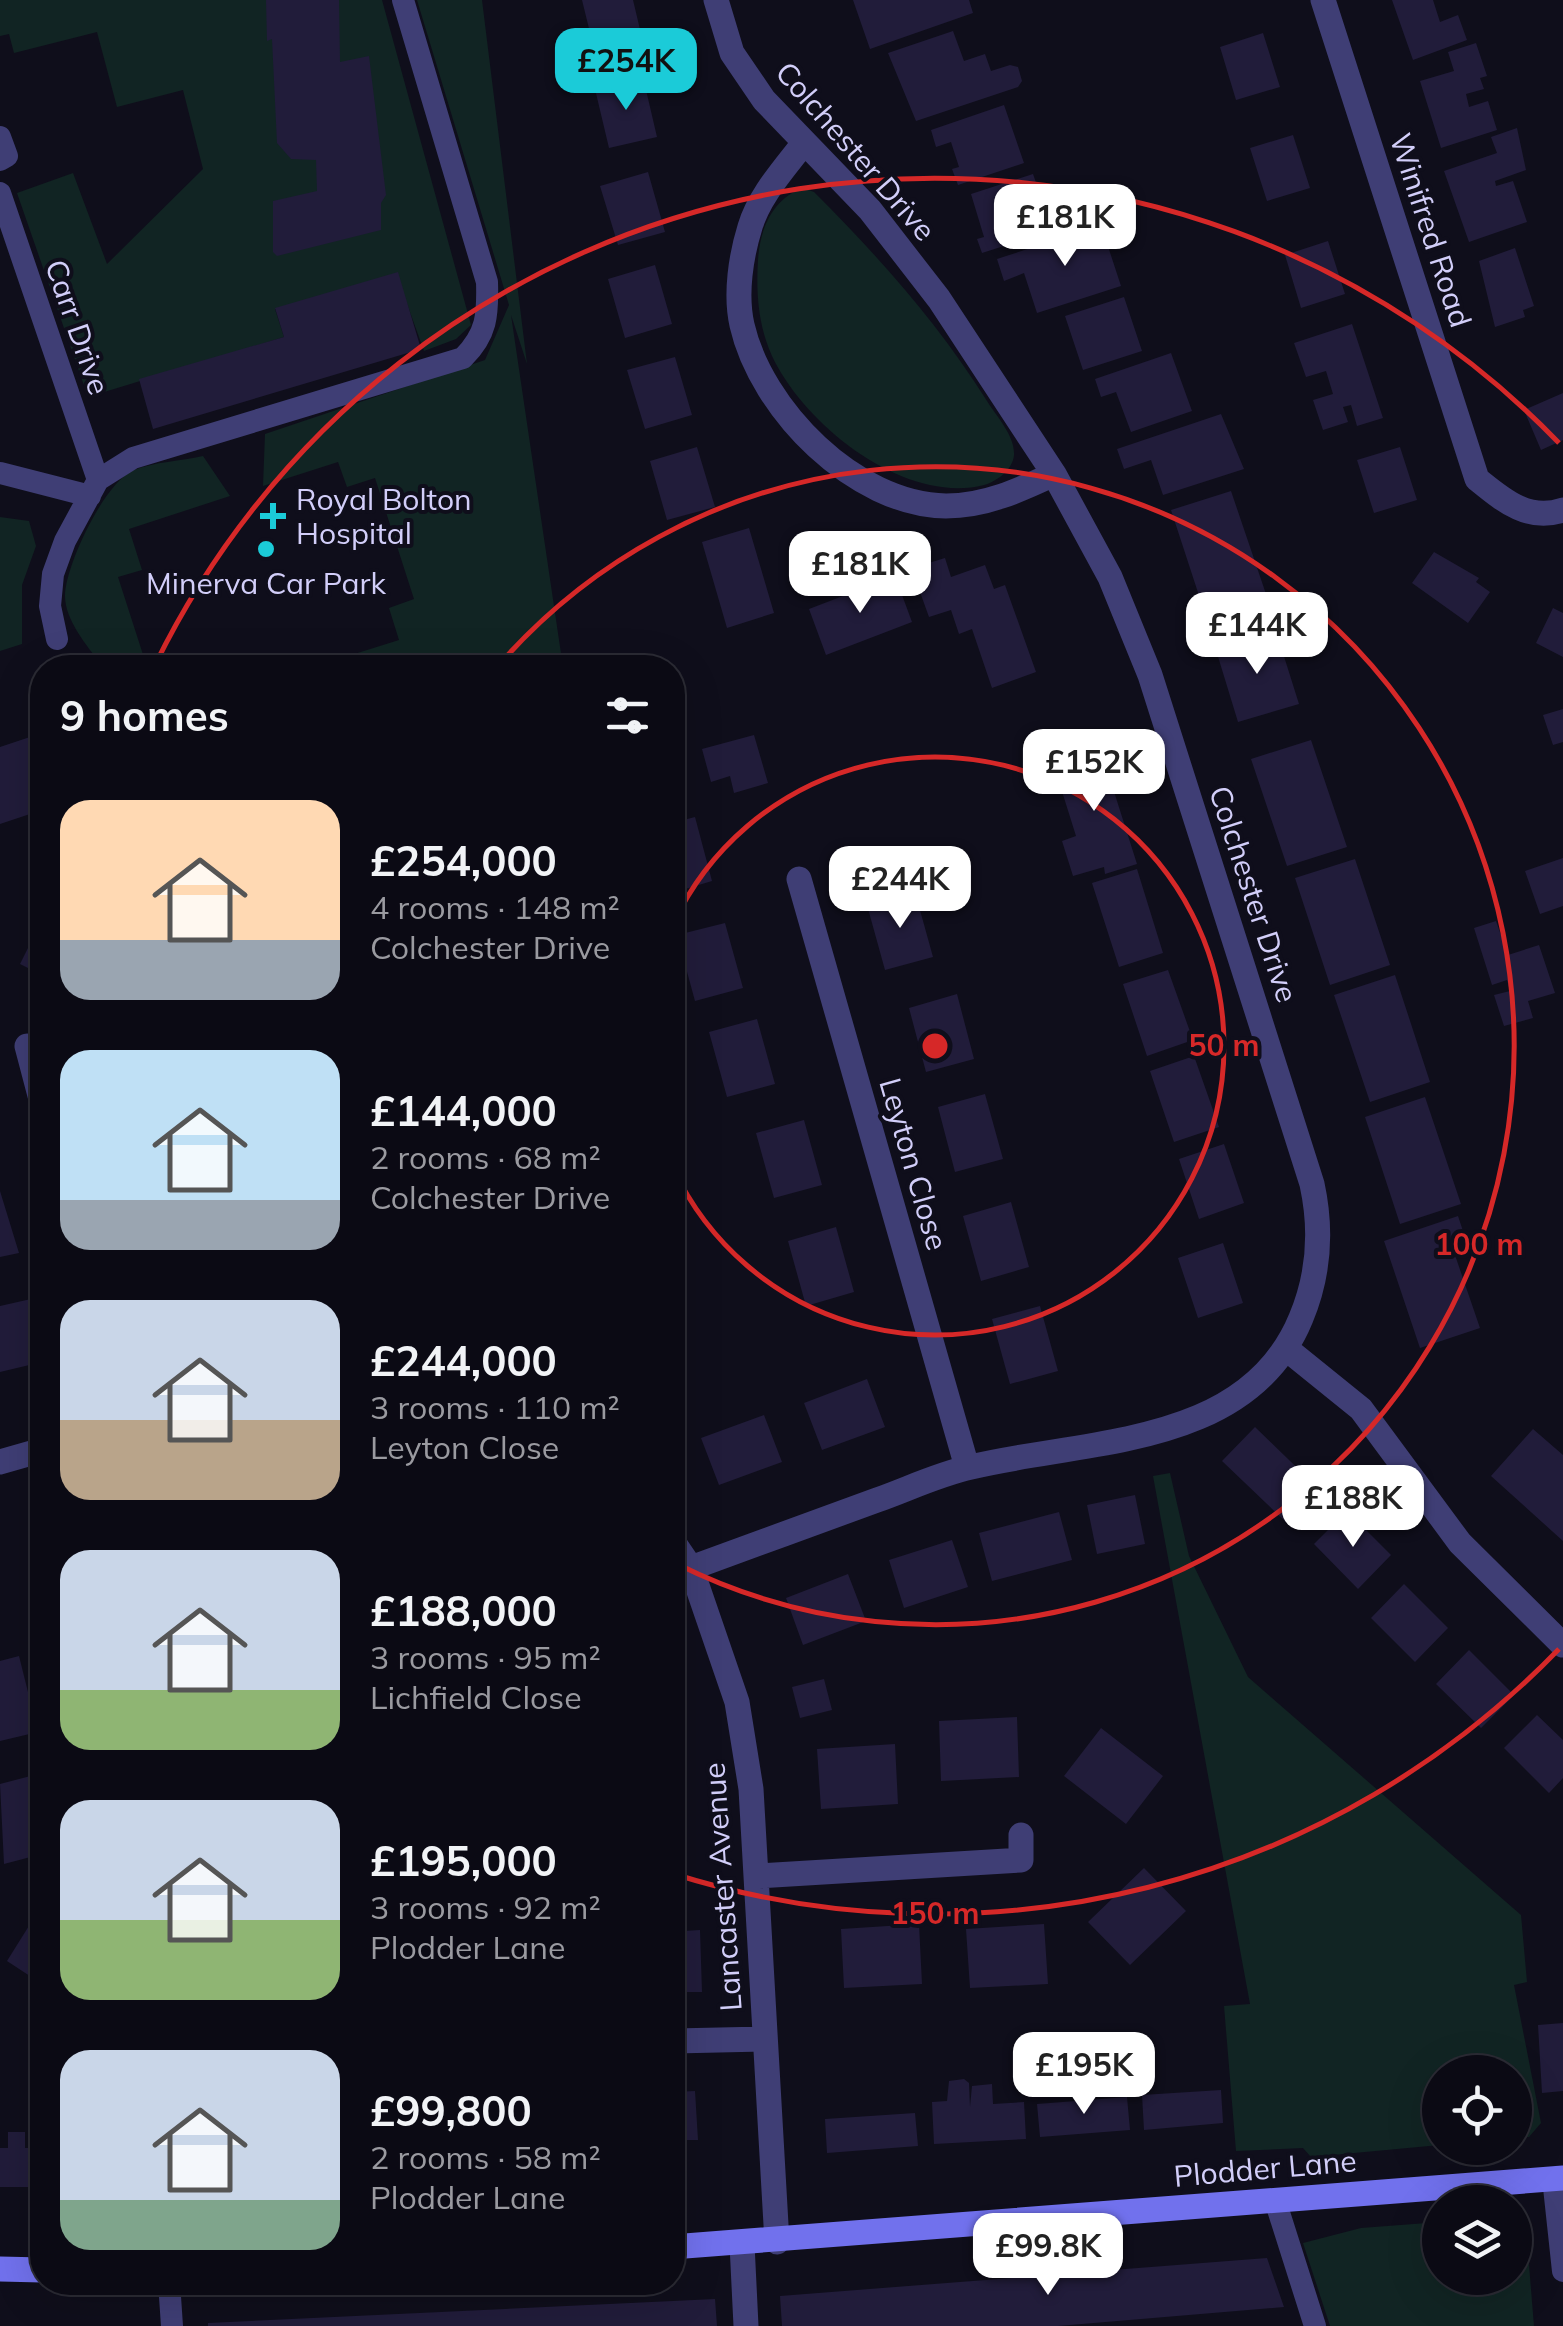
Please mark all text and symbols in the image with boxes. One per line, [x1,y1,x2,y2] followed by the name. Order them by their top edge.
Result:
[556,28,696,113] pin: £254K
[577,40,675,80] text: £254K
[768,54,944,248] street label: Colchester Drive
[1382,128,1480,332] street label: Winifred Road
[995,184,1135,269] pin: £181K
[1016,196,1114,236] text: £181K
[37,255,119,399] street label: Carr Drive
[296,480,472,552] place label: Royal Bolton Hospital
[260,503,286,529] marker: Royal Bolton Hospital
[790,531,930,616] pin: £181K
[255,538,277,560] marker: Minerva Car Park
[811,543,909,583] text: £181K
[146,564,387,602] place label: Minerva Car Park
[1187,592,1327,677] pin: £144K
[1208,604,1306,644] text: £144K
[600,688,655,743] icon: filters
[60,689,229,742] text: 9 homes
[1024,729,1164,814] pin: £152K
[1045,741,1143,781] text: £152K
[1201,781,1307,1007] street label: Colchester Drive
[370,834,557,887] text: £254,000
[140,840,260,960] icon: home
[830,846,970,931] pin: £244K
[851,858,949,898] text: £244K
[370,887,620,927] text: 4 rooms · 148 m²
[370,927,610,967] text: Colchester Drive
[1188,1026,1260,1064] text: 50 m
[917,1028,953,1064] centre of rings
[871,1073,957,1255] street label: Leyton Close
[370,1084,557,1137] text: £144,000
[140,1090,260,1210] icon: home
[370,1137,601,1177] text: 2 rooms · 68 m²
[370,1177,610,1217] text: Colchester Drive
[1434,1225,1524,1263] text: 100 m
[370,1334,557,1387] text: £244,000
[140,1340,260,1460] icon: home
[370,1387,620,1427] text: 3 rooms · 110 m²
[370,1427,559,1467] text: Leyton Close
[1283,1465,1423,1550] pin: £188K
[1304,1477,1402,1517] text: £188K
[370,1584,557,1637] text: £188,000
[140,1590,260,1710] icon: home
[370,1637,601,1677] text: 3 rooms · 95 m²
[370,1677,582,1717] text: Lichfield Close
[694,1761,750,2013] street label: Lancaster Avenue
[370,1834,557,1887] text: £195,000
[140,1840,260,1960] icon: home
[370,1887,601,1927] text: 3 rooms · 92 m²
[890,1894,980,1932] text: 150 m
[370,1927,565,1967] text: Plodder Lane
[1014,2032,1154,2117] pin: £195K
[1035,2044,1133,2084] text: £195K
[1422,2055,1532,2295] map controls
[1422,2055,1532,2165] button: locate
[370,2084,532,2137] text: £99,800
[140,2090,260,2210] icon: home
[370,2137,601,2177] text: 2 rooms · 58 m²
[1172,2141,1358,2195] street label: Plodder Lane
[370,2177,565,2217] text: Plodder Lane
[1422,2185,1532,2295] button: layers
[967,2213,1129,2298] pin: £99.8K
[995,2225,1101,2265] text: £99.8K

